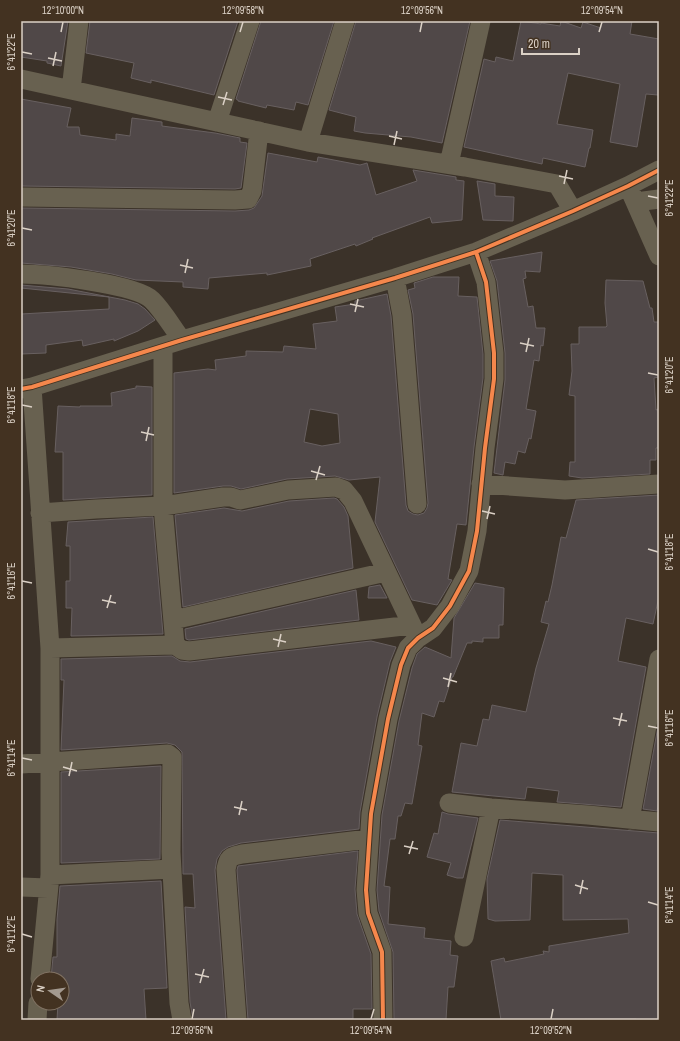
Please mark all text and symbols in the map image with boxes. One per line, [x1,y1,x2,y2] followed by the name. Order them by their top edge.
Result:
[42,4,84,17] text: 12°10'00"N
[222,4,264,17] text: 12°09'58"N
[401,4,443,17] text: 12°09'56"N
[581,4,623,17] text: 12°09'54"N
[522,30,579,56] scale bar
[5,34,18,70] text: 6°41'22"E
[528,36,550,52] text: 20 m
[663,180,676,216] text: 6°41'22"E
[5,210,18,246] text: 6°41'20"E
[663,357,676,393] text: 6°41'20"E
[5,387,18,423] text: 6°41'18"E
[663,534,676,570] text: 6°41'18"E
[5,563,18,599] text: 6°41'16"E
[663,710,676,746] text: 6°41'16"E
[5,740,18,776] text: 6°41'14"E
[663,887,676,923] text: 6°41'14"E
[5,916,18,952] text: 6°41'12"E
[30,971,70,1011] north arrow
[33,984,48,993] text: N
[171,1024,213,1037] text: 12°09'56"N
[350,1024,392,1037] text: 12°09'54"N
[530,1024,572,1037] text: 12°09'52"N

